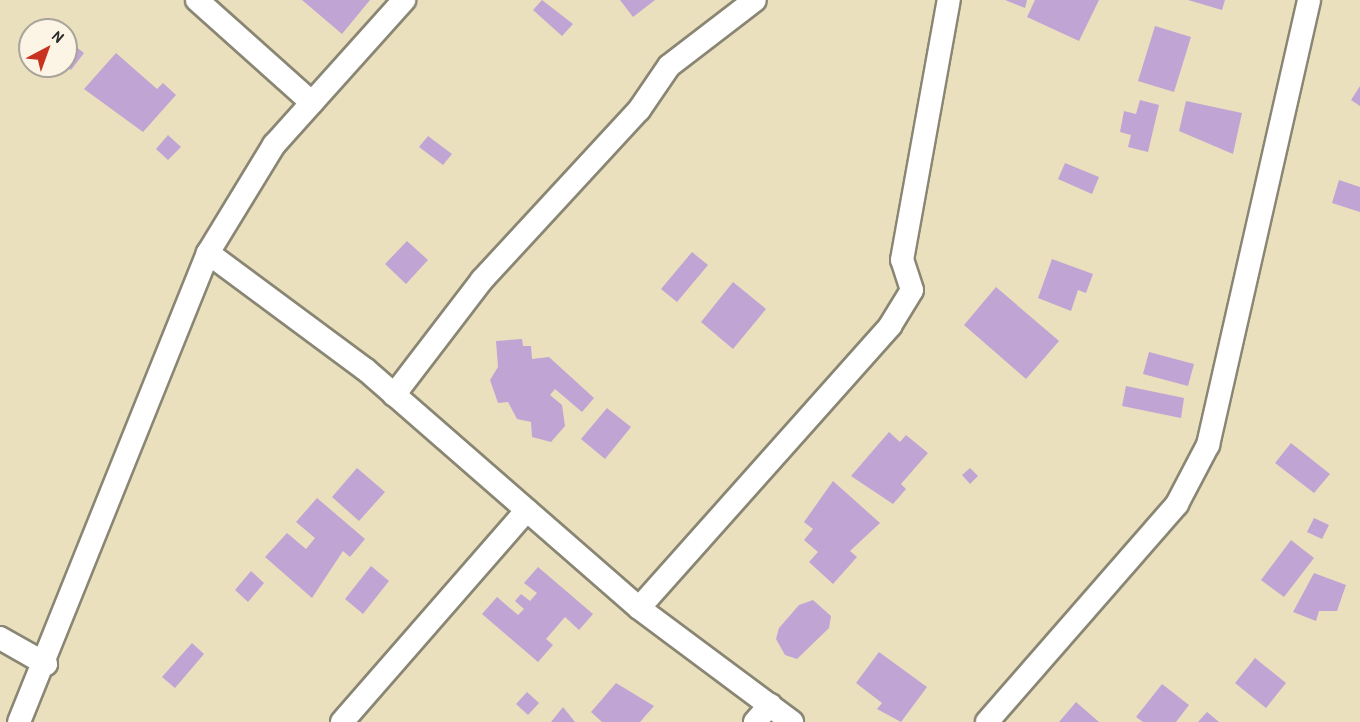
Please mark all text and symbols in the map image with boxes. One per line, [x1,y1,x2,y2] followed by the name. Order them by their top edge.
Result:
[18,18,78,78] north arrow
[48,25,69,47] text: N

